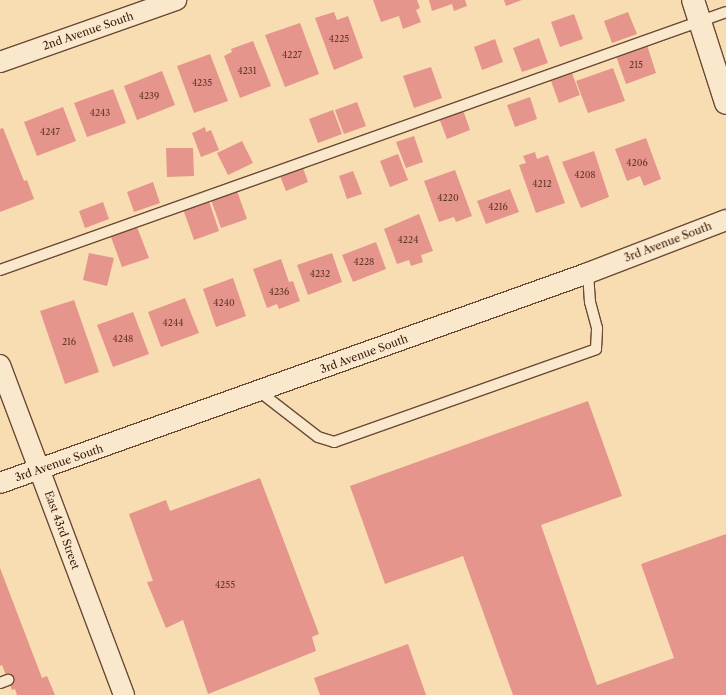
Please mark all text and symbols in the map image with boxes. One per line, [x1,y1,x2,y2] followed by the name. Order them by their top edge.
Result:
[41,9,135,53] street label: 2nd Avenue South
[329,34,349,44] house number: 4225
[282,50,302,60] house number: 4227
[629,60,643,70] house number: 215
[237,66,257,76] house number: 4231
[192,78,212,88] house number: 4235
[139,91,159,101] house number: 4239
[90,108,110,118] house number: 4243
[40,127,60,137] house number: 4247
[626,158,648,168] house number: 4206
[574,170,596,180] house number: 4208
[532,179,552,189] house number: 4212
[437,193,459,203] house number: 4220
[488,202,508,212] house number: 4216
[622,219,714,265] street label: 3rd Avenue South
[398,235,418,245] house number: 4224
[354,257,374,267] house number: 4228
[310,269,330,279] house number: 4232
[269,287,289,297] house number: 4236
[213,298,235,308] house number: 4240
[163,318,183,328] house number: 4244
[318,332,410,376] street label: 3rd Avenue South
[113,334,133,344] house number: 4248
[62,337,76,347] house number: 216
[13,442,105,484] street label: 3rd Avenue South
[42,489,82,571] street label: East 43rd Street
[215,580,235,590] house number: 4255

